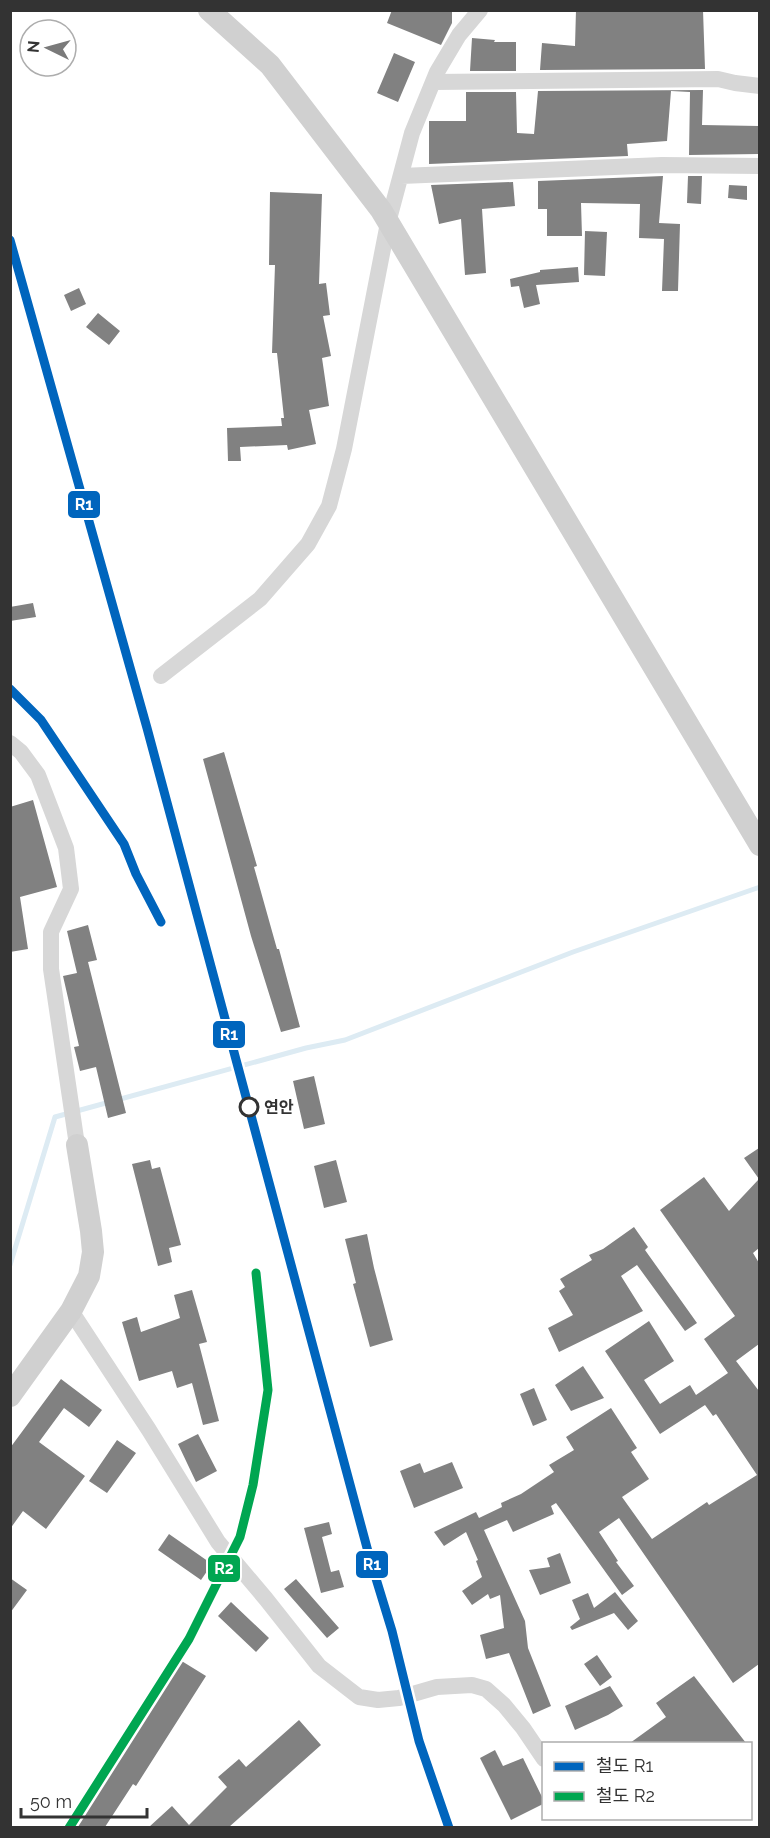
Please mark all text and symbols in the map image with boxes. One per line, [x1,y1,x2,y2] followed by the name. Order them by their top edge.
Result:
[18,18,78,78] north arrow
[24,40,44,54] text: N
[67,490,101,519] line badge: R1
[75,495,93,514] text: R1
[212,1020,246,1049] line badge: R1
[220,1025,238,1044] text: R1
[239,1097,259,1117] marker: 연안
[264,1098,294,1117] place label: 연안
[355,1550,389,1579] line badge: R1
[207,1554,241,1583] line badge: R2
[363,1555,381,1574] text: R1
[214,1559,234,1578] text: R2
[542,1742,752,1820] legend
[596,1755,653,1776] text: 철도 R1
[21,1781,147,1819] scale bar
[596,1785,655,1806] text: 철도 R2
[30,1791,72,1812] text: 50 m

